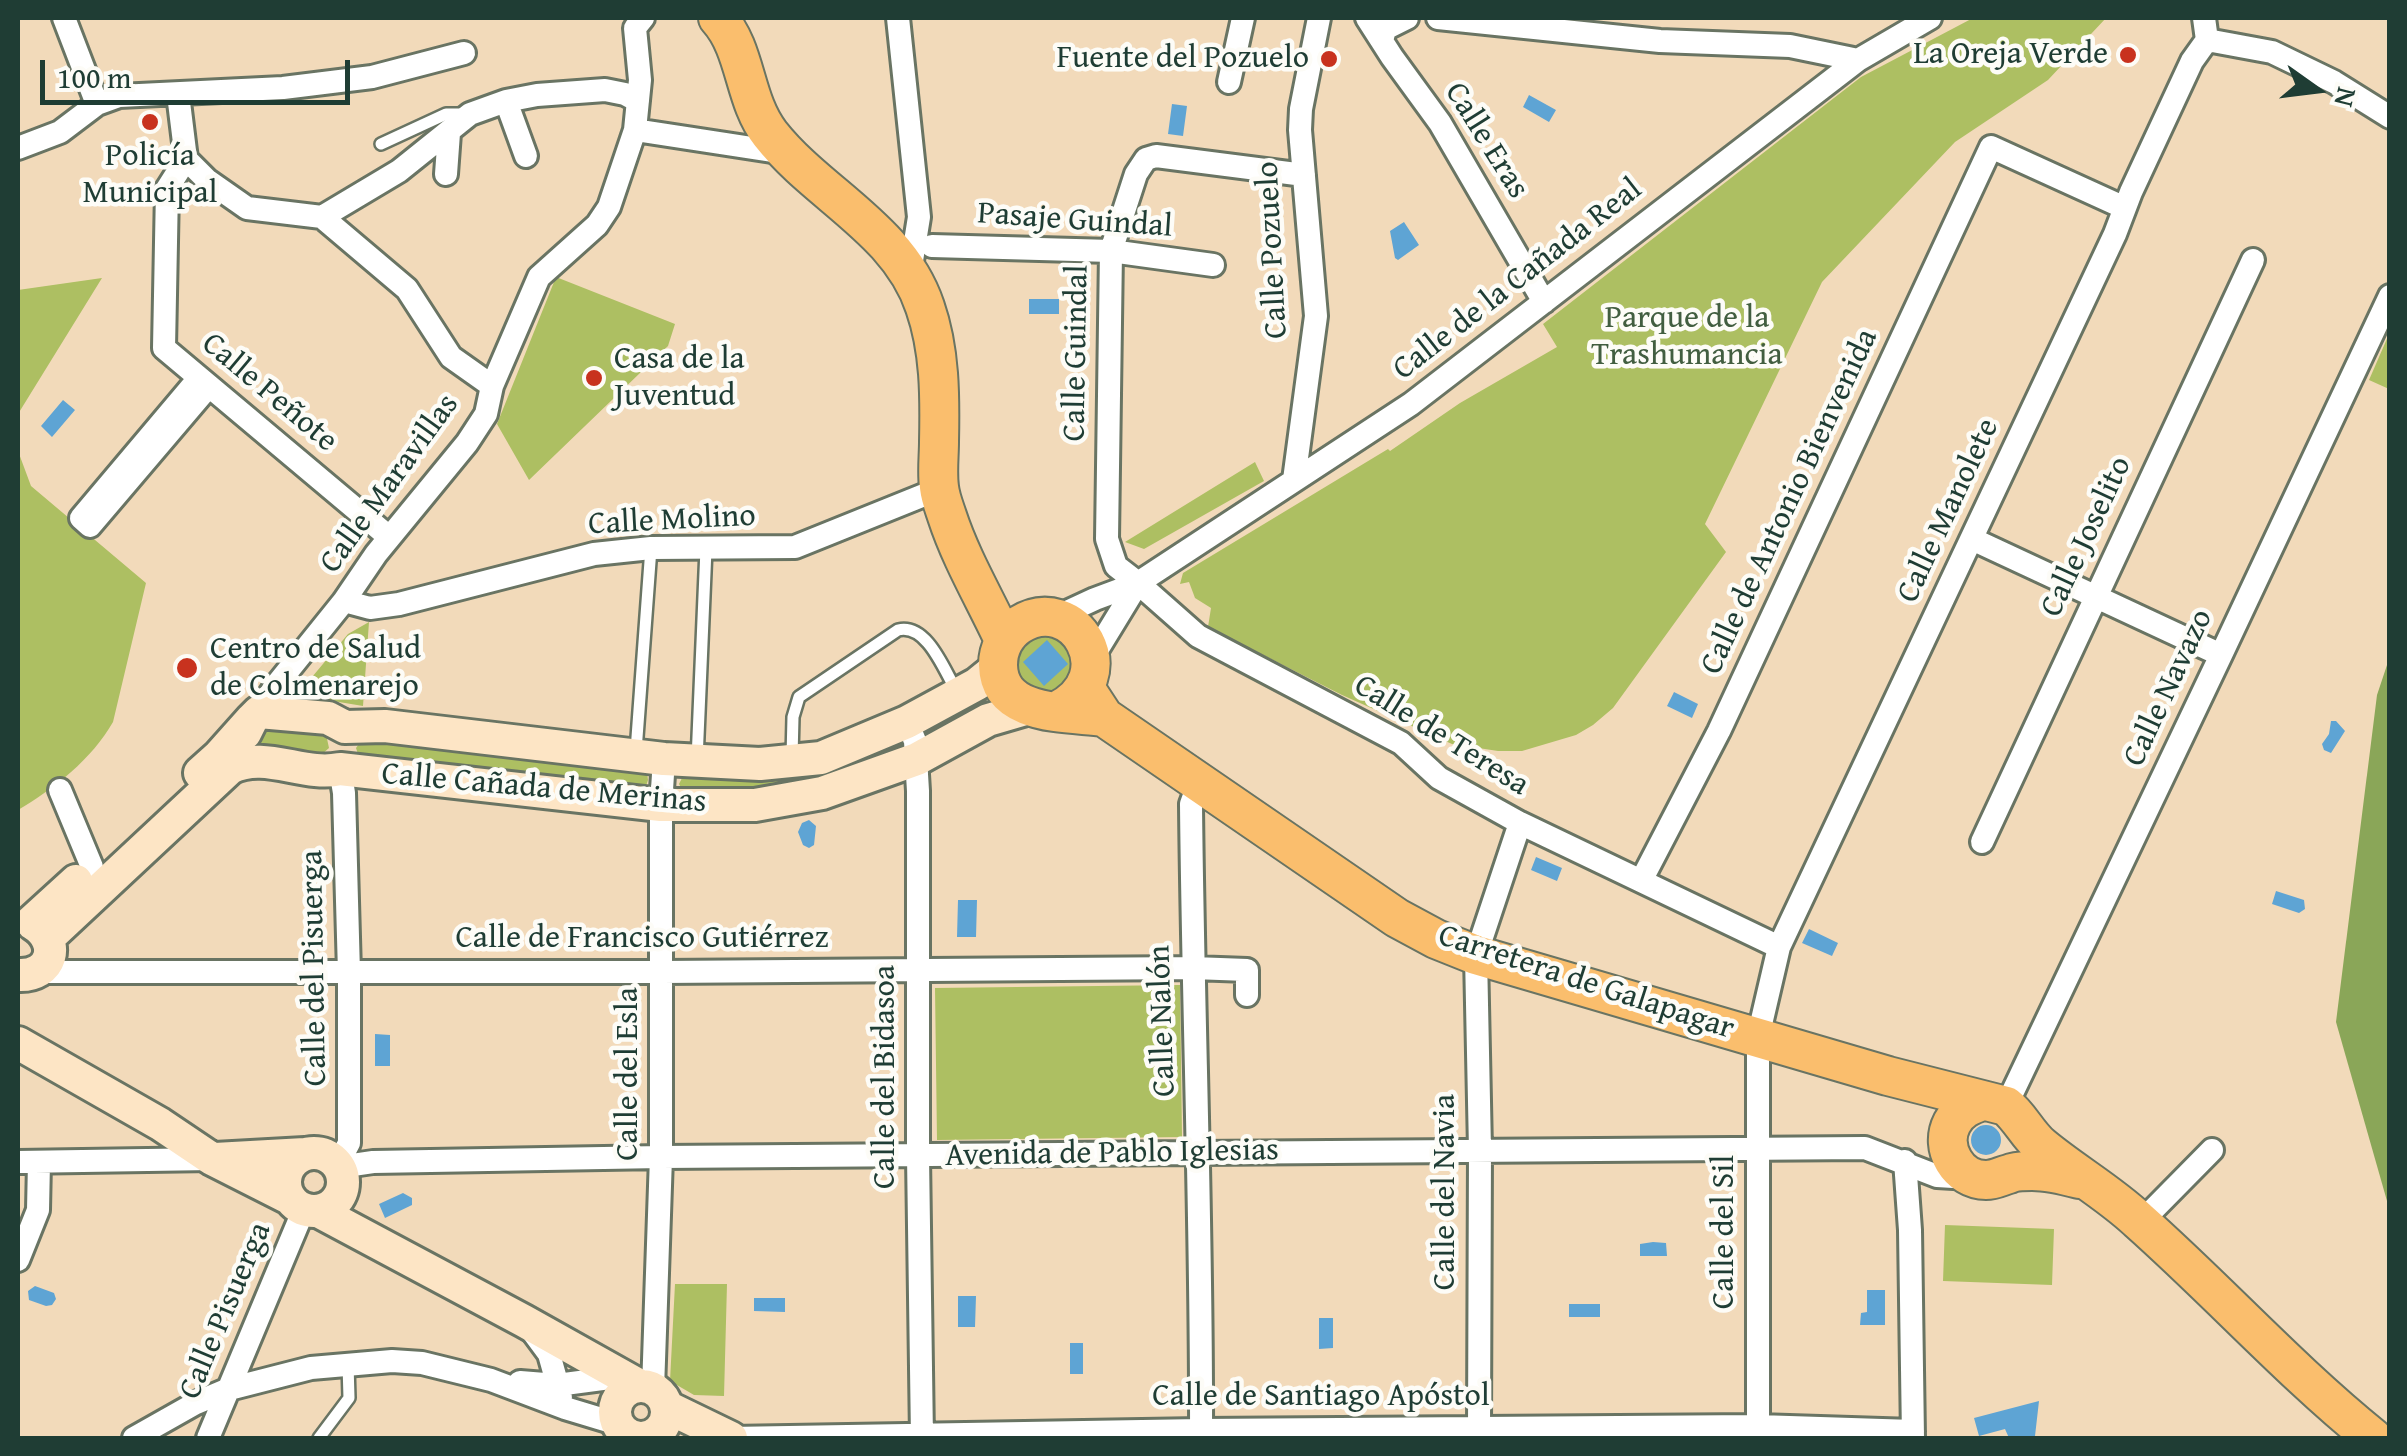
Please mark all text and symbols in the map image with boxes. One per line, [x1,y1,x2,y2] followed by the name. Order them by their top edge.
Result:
[1913,36,2108,74] place label: La Oreja Verde
[45,40,355,102] scale bar
[1056,40,1309,78] place label: Fuente del Pozuelo
[2267,40,2367,140] north arrow
[2117,44,2139,66] marker: La Oreja Verde
[1318,48,1340,70] marker: Fuente del Pozuelo
[57,55,131,99] text: 100 m
[1435,76,1537,206] street label: Calle Eras
[2324,83,2369,111] text: N
[139,111,161,133] marker: Policía Municipal
[82,138,218,213] place label: Policía Municipal
[1249,160,1297,340] street label: Calle Pozuelo
[1386,171,1650,389] street label: Calle de la Cañada Real
[976,195,1174,247] street label: Pasaje Guindal
[1056,264,1098,442] street label: Calle Guindal
[1591,300,1783,375] park label: Parque de la Trashumancia
[1693,323,1887,681] street label: Calle de Antonio Bienvenida
[193,325,345,461] street label: Calle Peñote
[614,341,745,416] place label: Casa de la Juventud
[583,367,605,389] marker: Casa de la Juventud
[312,387,468,581] street label: Calle Maravillas
[1890,413,2008,609] street label: Calle Manolete
[2033,451,2141,623] street label: Calle Joselito
[587,497,757,545] street label: Calle Molino
[2116,603,2222,773] street label: Calle Navazo
[210,631,421,706] place label: Centro de Salud de Colmenarejo
[174,655,200,681] marker: Centro de Salud de Colmenarejo
[1346,667,1536,805] street label: Calle de Teresa
[380,756,708,822] street label: Calle Cañada de Merinas
[294,850,336,1086] street label: Calle del Pisuerga
[1433,917,1739,1049] street label: Carretera de Galapagar
[455,920,829,958] street label: Calle de Francisco Gutiérrez
[1141,944,1185,1098] street label: Calle Nalón
[867,965,905,1189] street label: Calle del Bidasoa
[610,987,648,1161] street label: Calle del Esla
[1427,1094,1465,1290] street label: Calle del Navia
[945,1132,1279,1176] street label: Avenida de Pablo Iglesias
[1706,1155,1744,1309] street label: Calle del Sil
[172,1217,280,1405] street label: Calle Pisuerga
[1152,1378,1490,1416] street label: Calle de Santiago Apóstol

